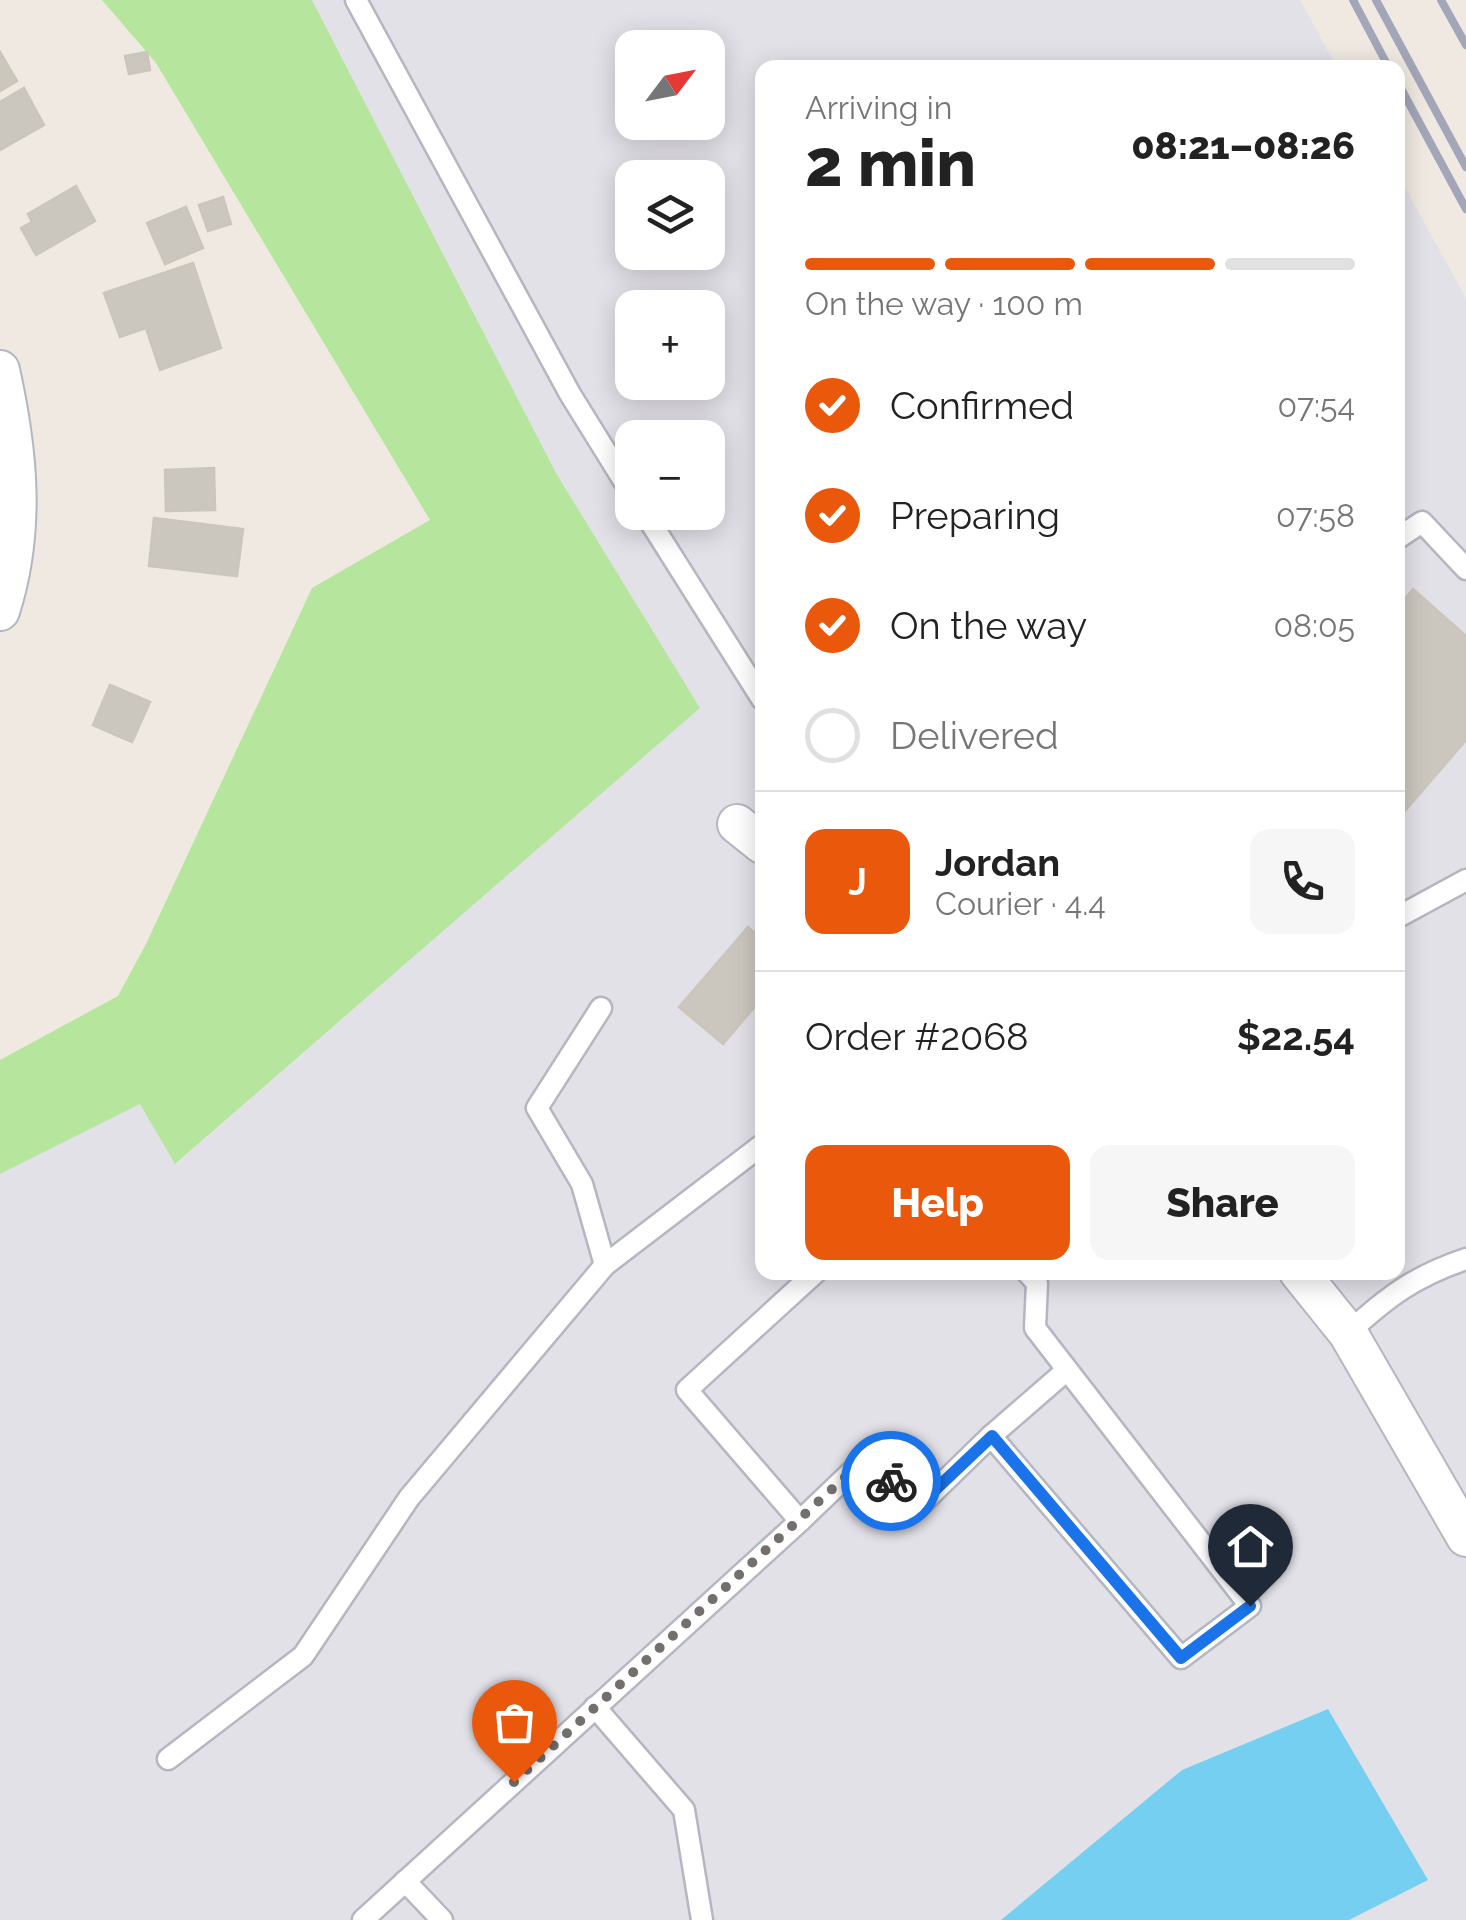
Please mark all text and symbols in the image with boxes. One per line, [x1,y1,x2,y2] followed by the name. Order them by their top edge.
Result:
[615,30,725,140] north arrow
[615,30,725,530] map controls
[805,89,952,126] text: Arriving in
[1131,123,1355,168] text: 08:21–08:26
[805,125,976,201] text: 2 min
[615,160,725,270] button: layers
[805,285,1083,322] text: On the way · 100 m
[615,290,725,400] button: +
[805,378,860,433] icon: check
[890,383,1074,428] text: Confirmed
[1278,387,1355,424] text: 07:54
[615,420,725,530] button: −
[805,488,860,543] icon: check
[890,493,1060,538] text: Preparing
[1276,497,1355,534] text: 07:58
[805,598,860,653] icon: check
[890,603,1087,648] text: On the way
[1273,607,1355,644] text: 08:05
[890,713,1059,758] text: Delivered
[1250,829,1355,934] button: phone
[935,840,1060,885] text: Jordan
[848,859,867,904] text: J
[935,885,1106,922] text: Courier · 4.4
[805,1014,1029,1059] text: Order #2068
[1237,1014,1355,1059] text: $22.54
[805,1145,1070,1260] button: Help
[1090,1145,1355,1260] button: Share
[841,1431,941,1531] courier
[864,1454,919,1509] icon: bike
[1208,1504,1293,1607] pin
[1223,1519,1278,1574] icon: home
[472,1680,557,1783] pin
[487,1695,542,1750] icon: bag

